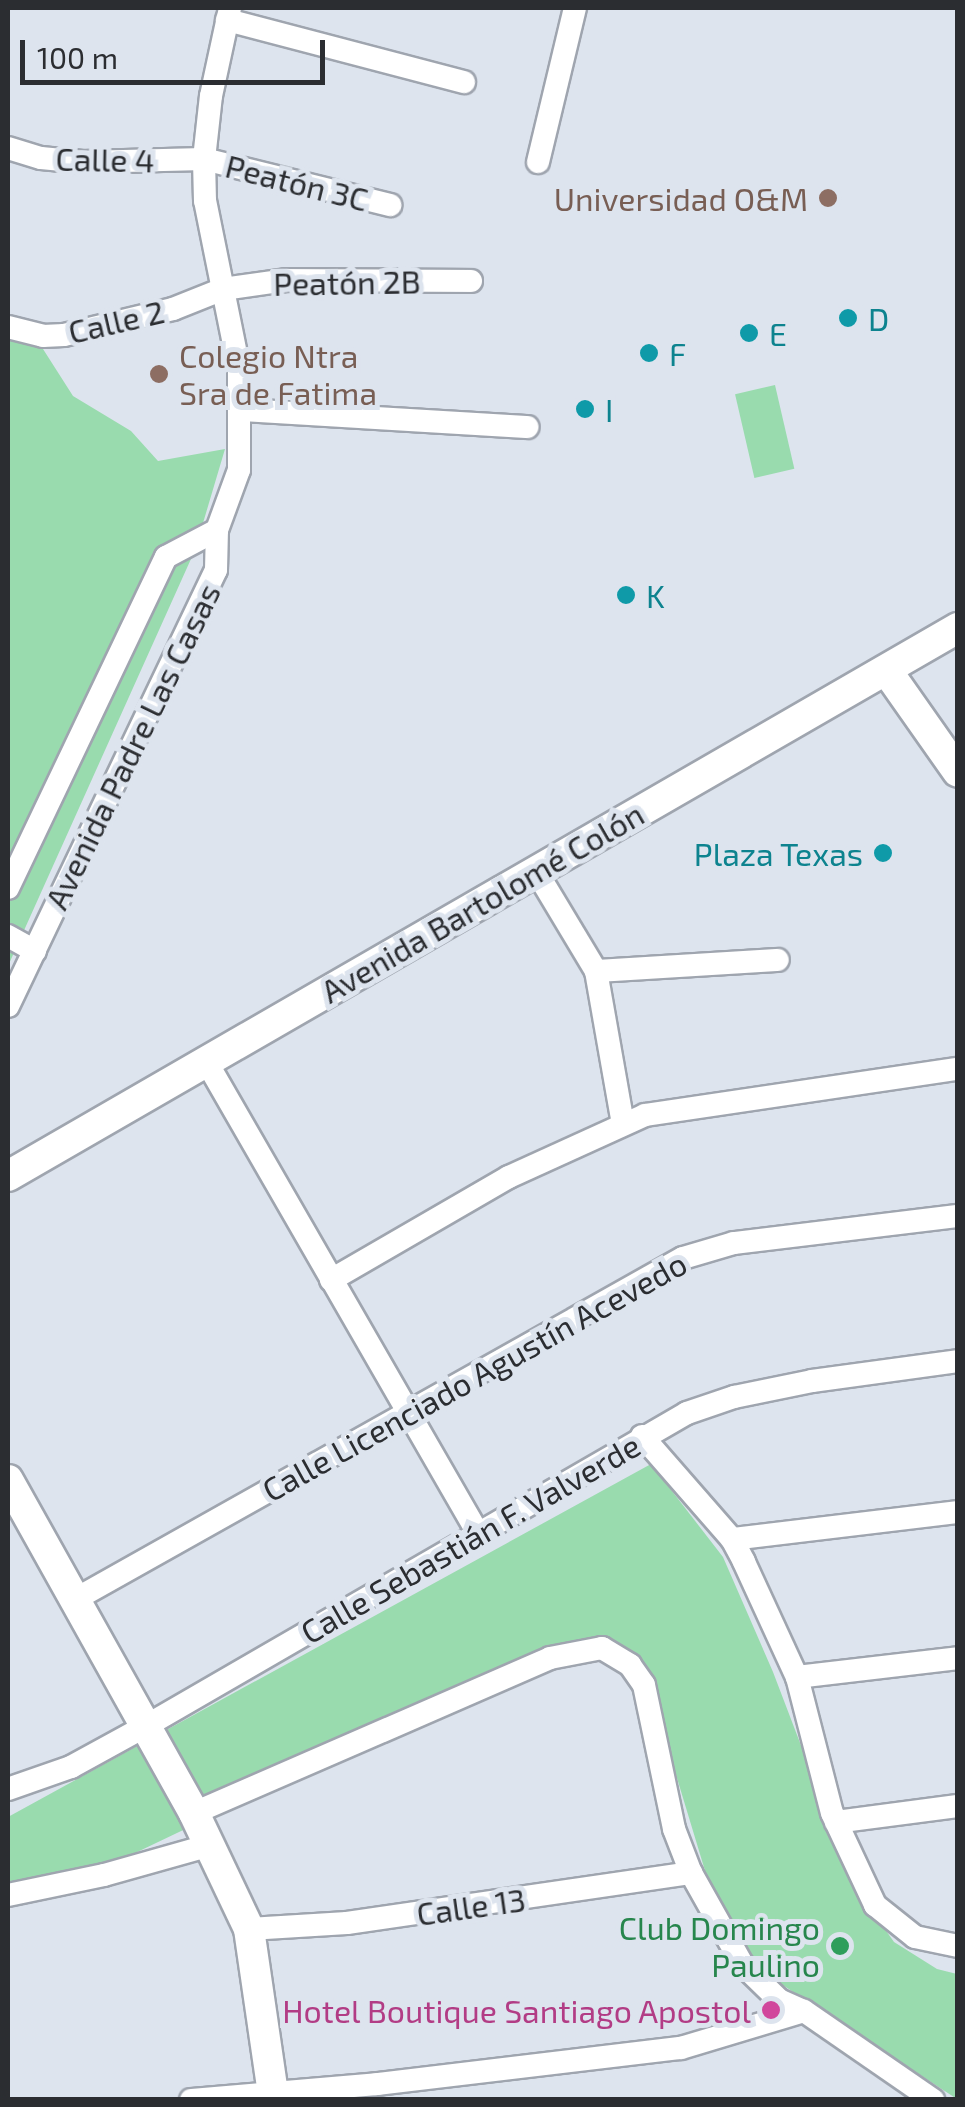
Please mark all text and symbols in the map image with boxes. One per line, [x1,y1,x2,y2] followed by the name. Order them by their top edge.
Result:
[25,20,330,82] scale bar
[37,39,118,75] text: 100 m
[55,139,155,179] street label: Calle 4
[222,146,372,218] street label: Peatón 3C
[554,179,808,217] place label: Universidad O&M
[817,187,839,209] marker: Universidad O&M
[273,262,421,302] street label: Peatón 2B
[64,291,168,351] street label: Calle 2
[868,299,889,337] place label: D
[837,307,859,329] marker: D
[769,314,787,352] place label: E
[738,322,760,344] marker: E
[669,334,686,372] place label: F
[179,337,377,412] place label: Colegio Ntra Sra de Fatima
[638,342,660,364] marker: F
[148,363,170,385] marker: Colegio Ntra Sra de Fatima
[605,390,613,428] place label: I
[574,398,596,420] marker: I
[646,576,665,614] place label: K
[36,577,228,915] street label: Avenida Padre Las Casas
[615,584,637,606] marker: K
[314,794,650,1010] street label: Avenida Bartolomé Colón
[693,834,863,872] place label: Plaza Texas
[872,842,894,864] marker: Plaza Texas
[255,1243,693,1509] street label: Calle Licenciado Agustín Acevedo
[293,1425,647,1651] street label: Calle Sebastián F. Valverde
[414,1879,528,1933] street label: Calle 13
[619,1909,820,1984] place label: Club Domingo Paulino
[829,1935,851,1957] marker: Club Domingo Paulino
[281,1991,751,2029] place label: Hotel Boutique Santiago Apostol
[760,1999,782,2021] marker: Hotel Boutique Santiago Apostol

